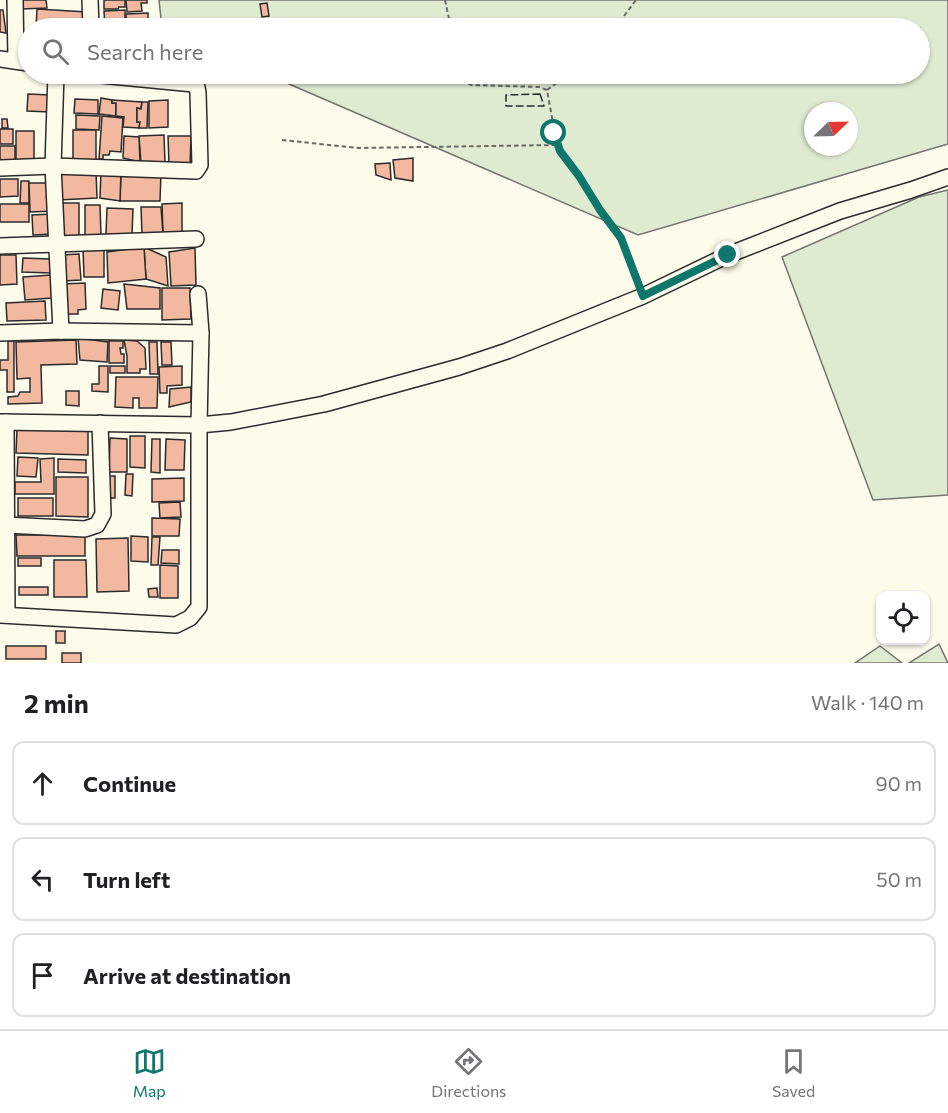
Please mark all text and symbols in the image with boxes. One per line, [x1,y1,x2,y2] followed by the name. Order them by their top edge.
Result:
[18,18,930,84] search box
[39,35,72,68] icon: search
[87,38,203,65] text: Search here
[804,102,858,156] north arrow
[540,119,566,145] route start
[714,241,740,267] route end
[876,591,930,645] map controls
[876,591,930,645] button: locate
[24,687,89,718] text: 2 min
[811,690,924,714] text: Walk · 140 m
[26,767,59,800] icon: ahead
[83,770,176,797] text: Continue
[876,771,922,795] text: 90 m
[26,863,59,896] icon: left
[83,866,170,893] text: Turn left
[876,867,922,891] text: 50 m
[26,959,59,992] icon: arrive
[83,962,291,989] text: Arrive at destination
[133,1045,166,1100] tab: Map
[431,1045,506,1100] tab: Directions
[772,1045,815,1100] tab: Saved

